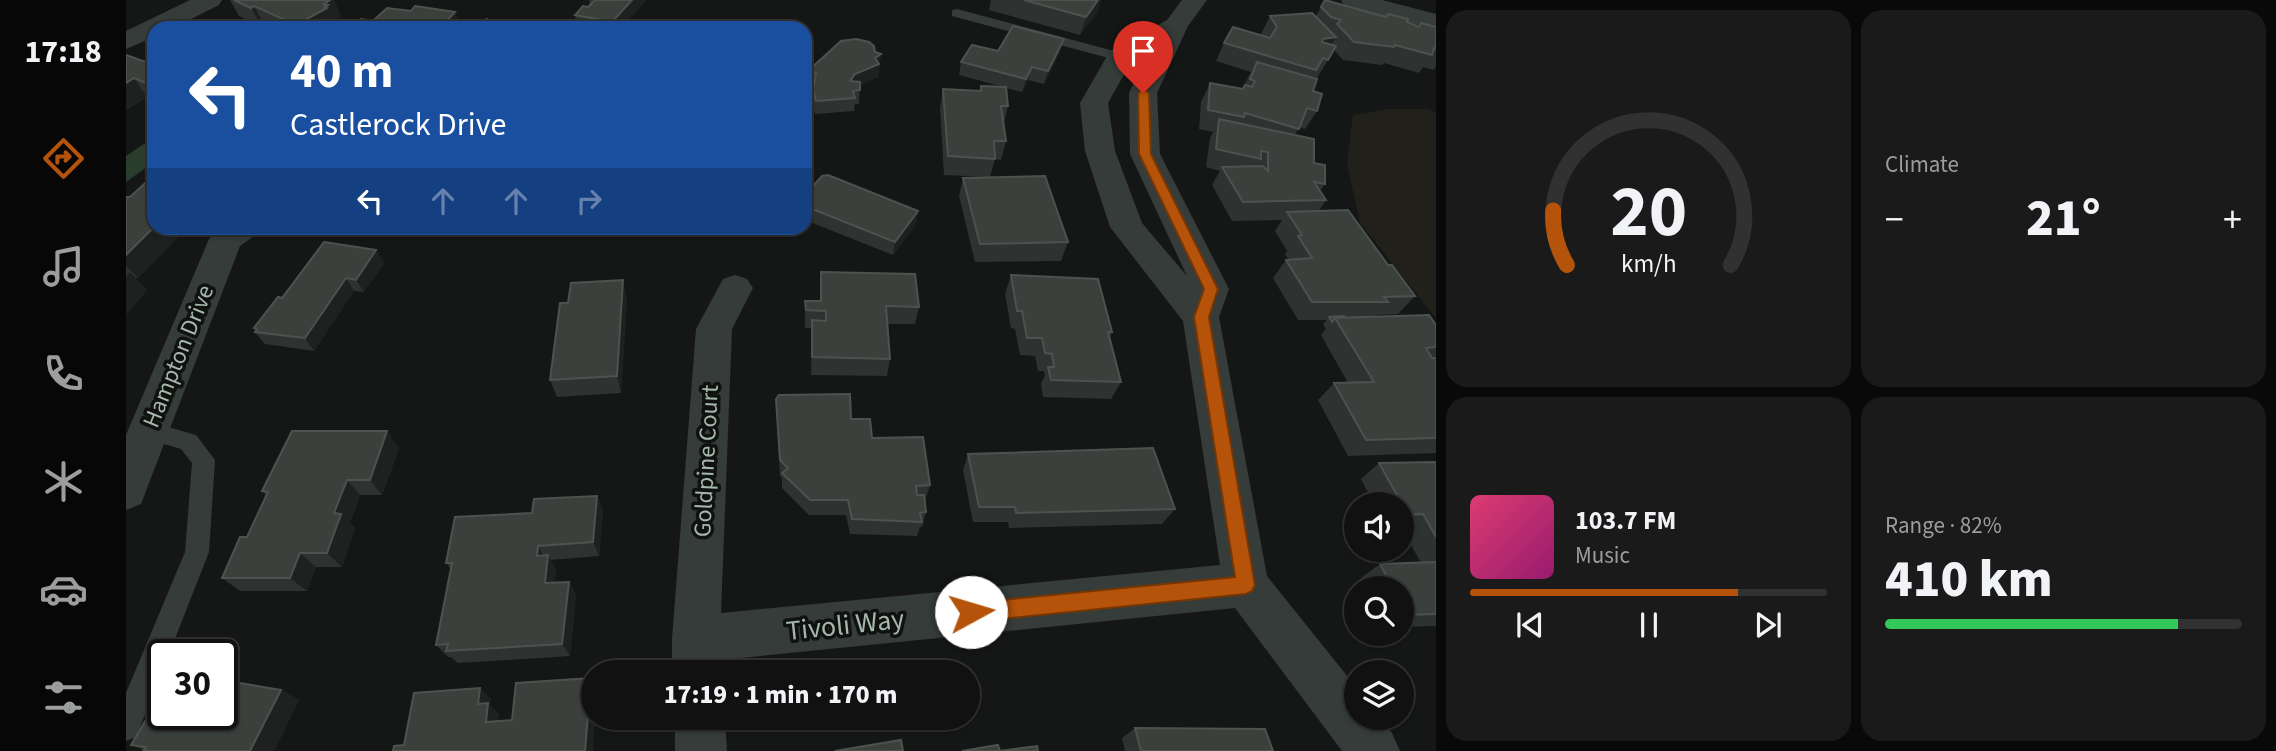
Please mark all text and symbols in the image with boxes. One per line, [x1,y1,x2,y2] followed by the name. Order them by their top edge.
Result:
[1113,21,1173,93] pin
[24,29,102,75] text: 17:18
[1124,32,1162,70] icon: arrive
[290,37,394,107] text: 40 m
[175,49,266,140] icon: left
[290,102,506,148] text: Castlerock Drive
[39,134,88,183] icon: directions
[1885,148,1959,181] text: Climate
[1610,160,1687,264] text: 20
[351,182,389,220] icon: left
[424,182,462,220] icon: ahead
[497,182,535,220] icon: ahead
[570,182,608,220] icon: right
[2026,182,2101,256] text: 21°
[1885,193,1904,247] text: −
[2223,193,2242,247] text: +
[39,242,88,291] icon: music
[1621,245,1676,281] text: km/h
[134,279,223,433] street label: Hampton Drive
[39,349,88,398] icon: phone
[685,384,728,538] street label: Goldpine Court
[39,457,88,506] icon: climate
[1344,492,1414,730] map controls
[1344,492,1414,562] button: sound
[1575,502,1676,539] text: 103.7 FM
[1885,509,2002,542] text: Range · 82%
[1575,539,1630,572] text: Music
[1885,543,2053,617] text: 410 km
[39,565,88,614] icon: car
[934,575,1008,649] position arrow
[1344,576,1414,646] button: search
[784,599,906,651] street label: Tivoli Way
[1511,606,1549,644] icon: previous
[1630,606,1668,644] icon: pause
[1749,606,1787,644] icon: next
[147,639,238,730] speed limit sign: 30
[1344,660,1414,730] button: layers
[39,673,88,722] icon: filters
[664,676,897,713] text: 17:19 · 1 min · 170 m

